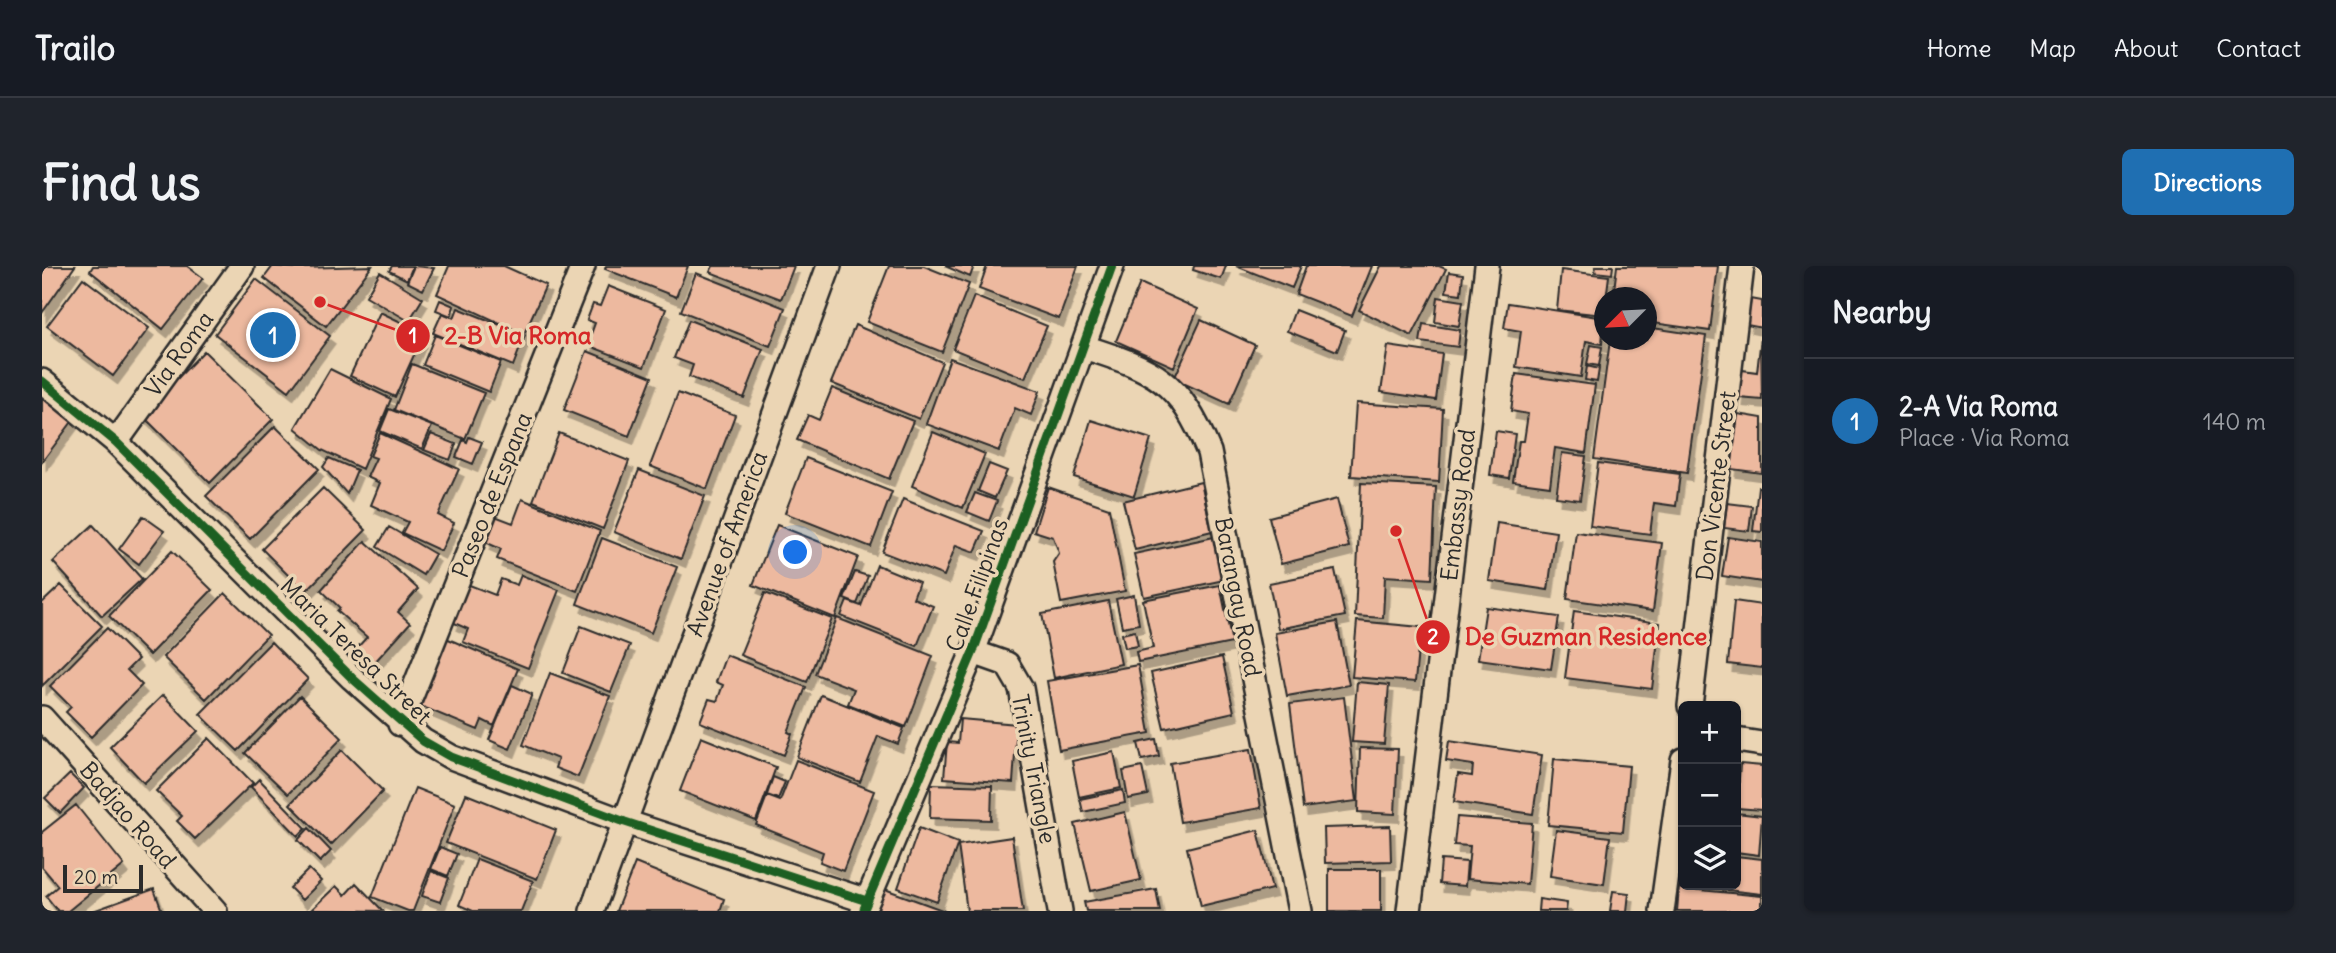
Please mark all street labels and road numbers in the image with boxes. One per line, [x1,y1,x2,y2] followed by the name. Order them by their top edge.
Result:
[138,305,219,402] street label: Via Roma
[1689,389,1742,583] street label: Don Vicente Street
[445,408,538,582] street label: Paseo de Espana
[1434,427,1481,583] street label: Embassy Road
[680,447,773,640] street label: Avenue of America
[939,514,1014,656] street label: Calle Filipinas
[1209,515,1268,679] street label: Barangay Road
[275,571,438,730] street label: Maria Teresa Street
[1006,692,1063,846] street label: Trinity Triangle
[74,755,183,874] street label: Badjao Road

